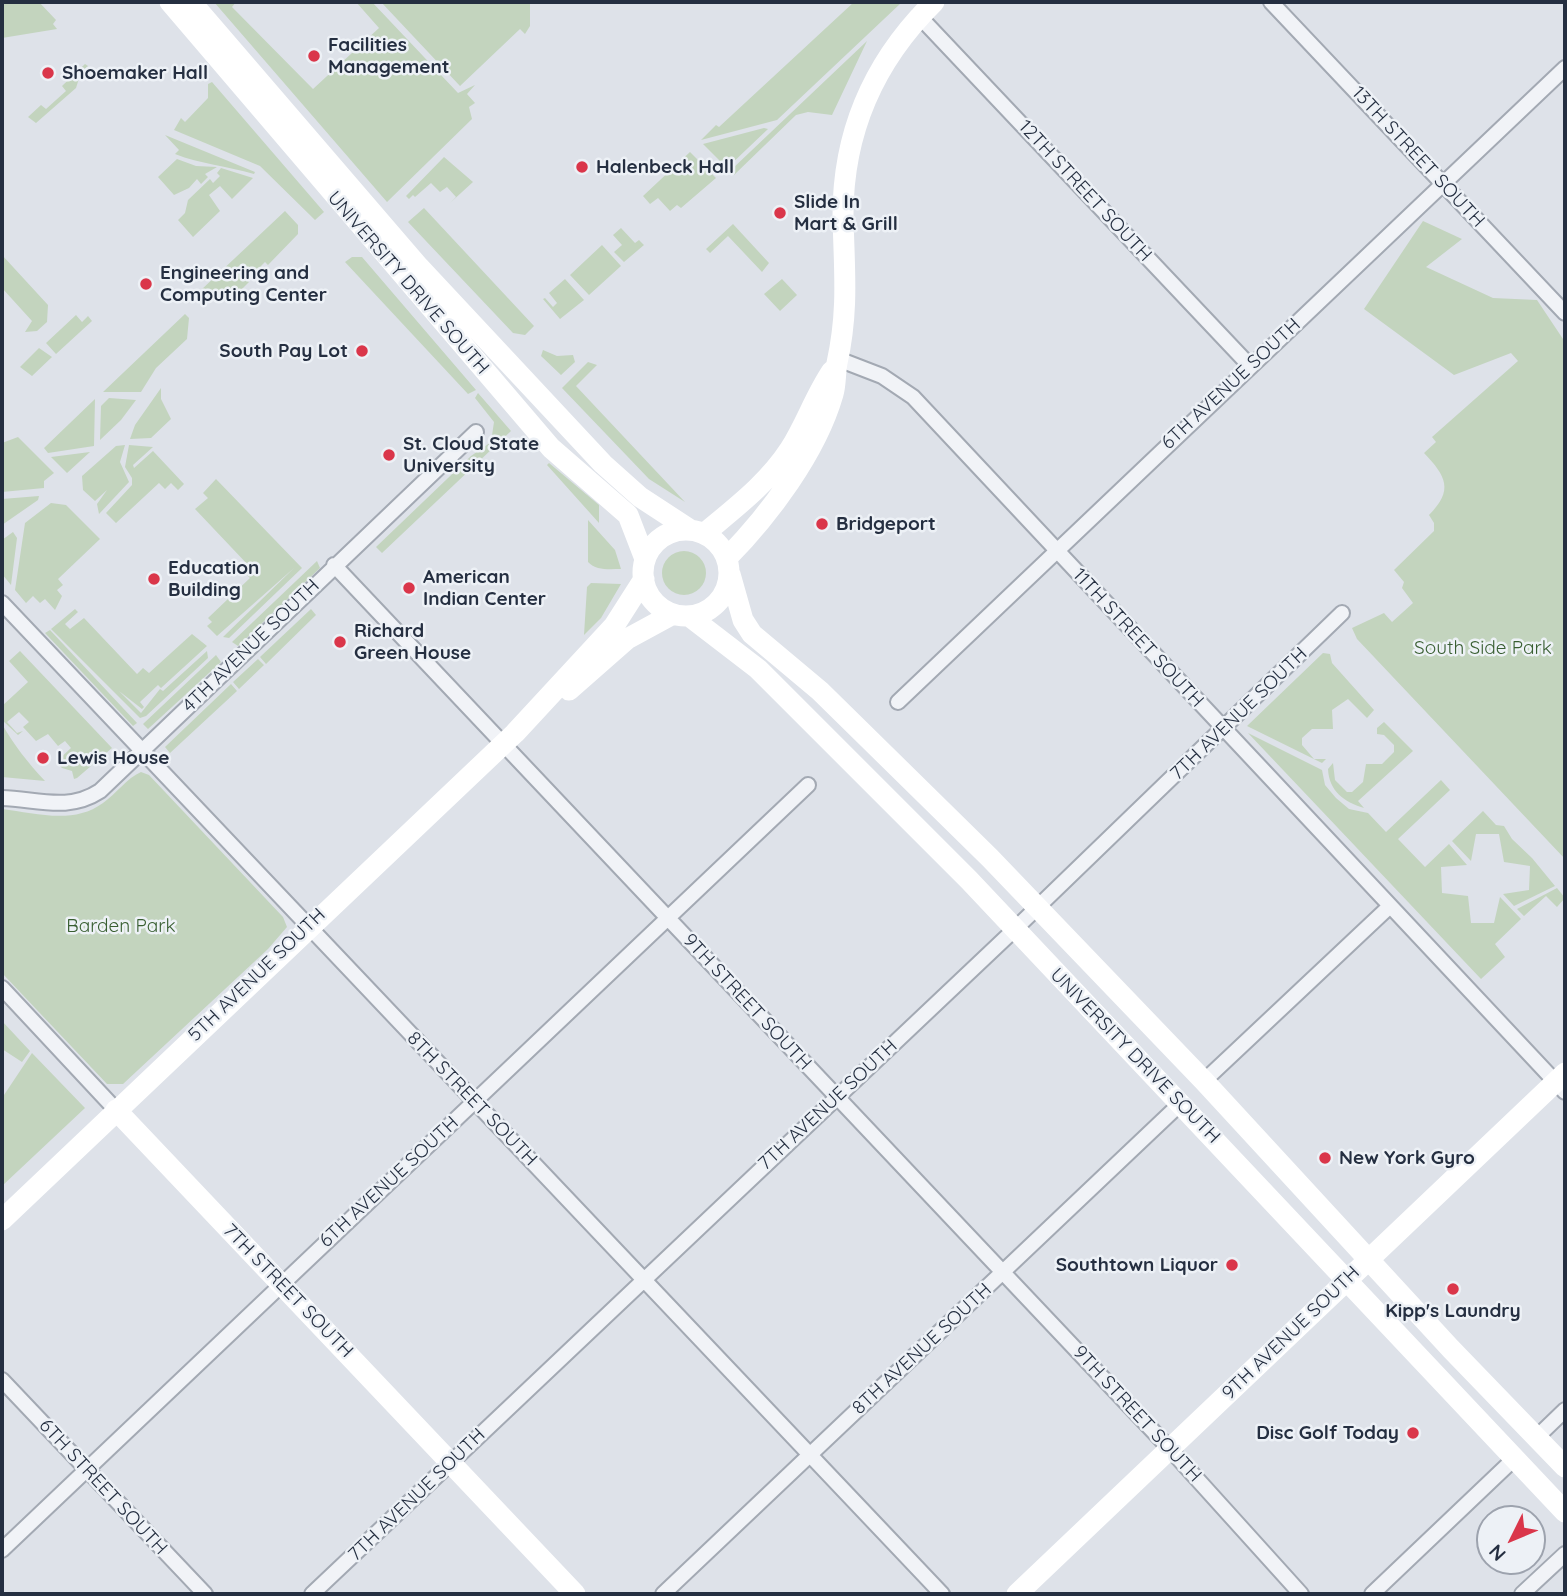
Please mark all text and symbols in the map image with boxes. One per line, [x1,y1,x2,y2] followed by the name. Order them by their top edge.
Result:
[328,34,450,78] place label: Facilities Management
[306,48,322,64] marker: Facilities Management
[62,62,208,84] place label: Shoemaker Hall
[40,65,56,81] marker: Shoemaker Hall
[1347,82,1489,232] street label: 13TH STREET SOUTH
[1014,116,1156,266] street label: 12TH STREET SOUTH
[596,156,734,178] place label: Halenbeck Hall
[574,159,590,175] marker: Halenbeck Hall
[322,187,494,379] street label: UNIVERSITY DRIVE SOUTH
[794,191,898,235] place label: Slide In Mart & Grill
[772,205,788,221] marker: Slide In Mart & Grill
[160,262,327,306] place label: Engineering and Computing Center
[138,276,154,292] marker: Engineering and Computing Center
[1157,314,1305,454] street label: 6TH AVENUE SOUTH
[219,340,348,362] place label: South Pay Lot
[354,343,370,359] marker: South Pay Lot
[403,433,539,477] place label: St. Cloud State University
[381,447,397,463] marker: St. Cloud State University
[836,513,936,535] place label: Bridgeport
[814,516,830,532] marker: Bridgeport
[168,557,259,601] place label: Education Building
[1068,564,1208,712] street label: 11TH STREET SOUTH
[423,566,546,610] place label: American Indian Center
[146,571,162,587] marker: Education Building
[178,575,324,717] street label: 4TH AVENUE SOUTH
[401,580,417,596] marker: American Indian Center
[354,620,471,664] place label: Richard Green House
[332,634,348,650] marker: Richard Green House
[1414,637,1552,659] park label: South Side Park
[1166,643,1312,785] street label: 7TH AVENUE SOUTH
[57,747,169,769] place label: Lewis House
[35,750,51,766] marker: Lewis House
[184,904,330,1046] street label: 5TH AVENUE SOUTH
[66,915,176,937] park label: Barden Park
[678,929,816,1075] street label: 9TH STREET SOUTH
[1045,964,1225,1148] street label: UNIVERSITY DRIVE SOUTH
[402,1027,542,1171] street label: 8TH STREET SOUTH
[754,1035,902,1175] street label: 7TH AVENUE SOUTH
[315,1112,463,1252] street label: 6TH AVENUE SOUTH
[1339,1147,1475,1169] place label: New York Gyro
[1317,1150,1333,1166] marker: New York Gyro
[218,1219,358,1363] street label: 7TH STREET SOUTH
[1056,1254,1218,1276] place label: Southtown Liquor
[1224,1257,1240,1273] marker: Southtown Liquor
[1218,1262,1364,1404] street label: 9TH AVENUE SOUTH
[848,1279,996,1419] street label: 8TH AVENUE SOUTH
[1445,1281,1461,1297] marker: Kipp's Laundry
[1385,1300,1521,1322] place label: Kipp's Laundry
[1068,1341,1206,1487] street label: 9TH STREET SOUTH
[34,1414,172,1560] street label: 6TH STREET SOUTH
[1256,1422,1399,1444] place label: Disc Golf Today
[344,1424,490,1566] street label: 7TH AVENUE SOUTH
[1405,1425,1421,1441] marker: Disc Golf Today
[1476,1505,1546,1575] north arrow
[1484,1540,1511,1566] text: N

